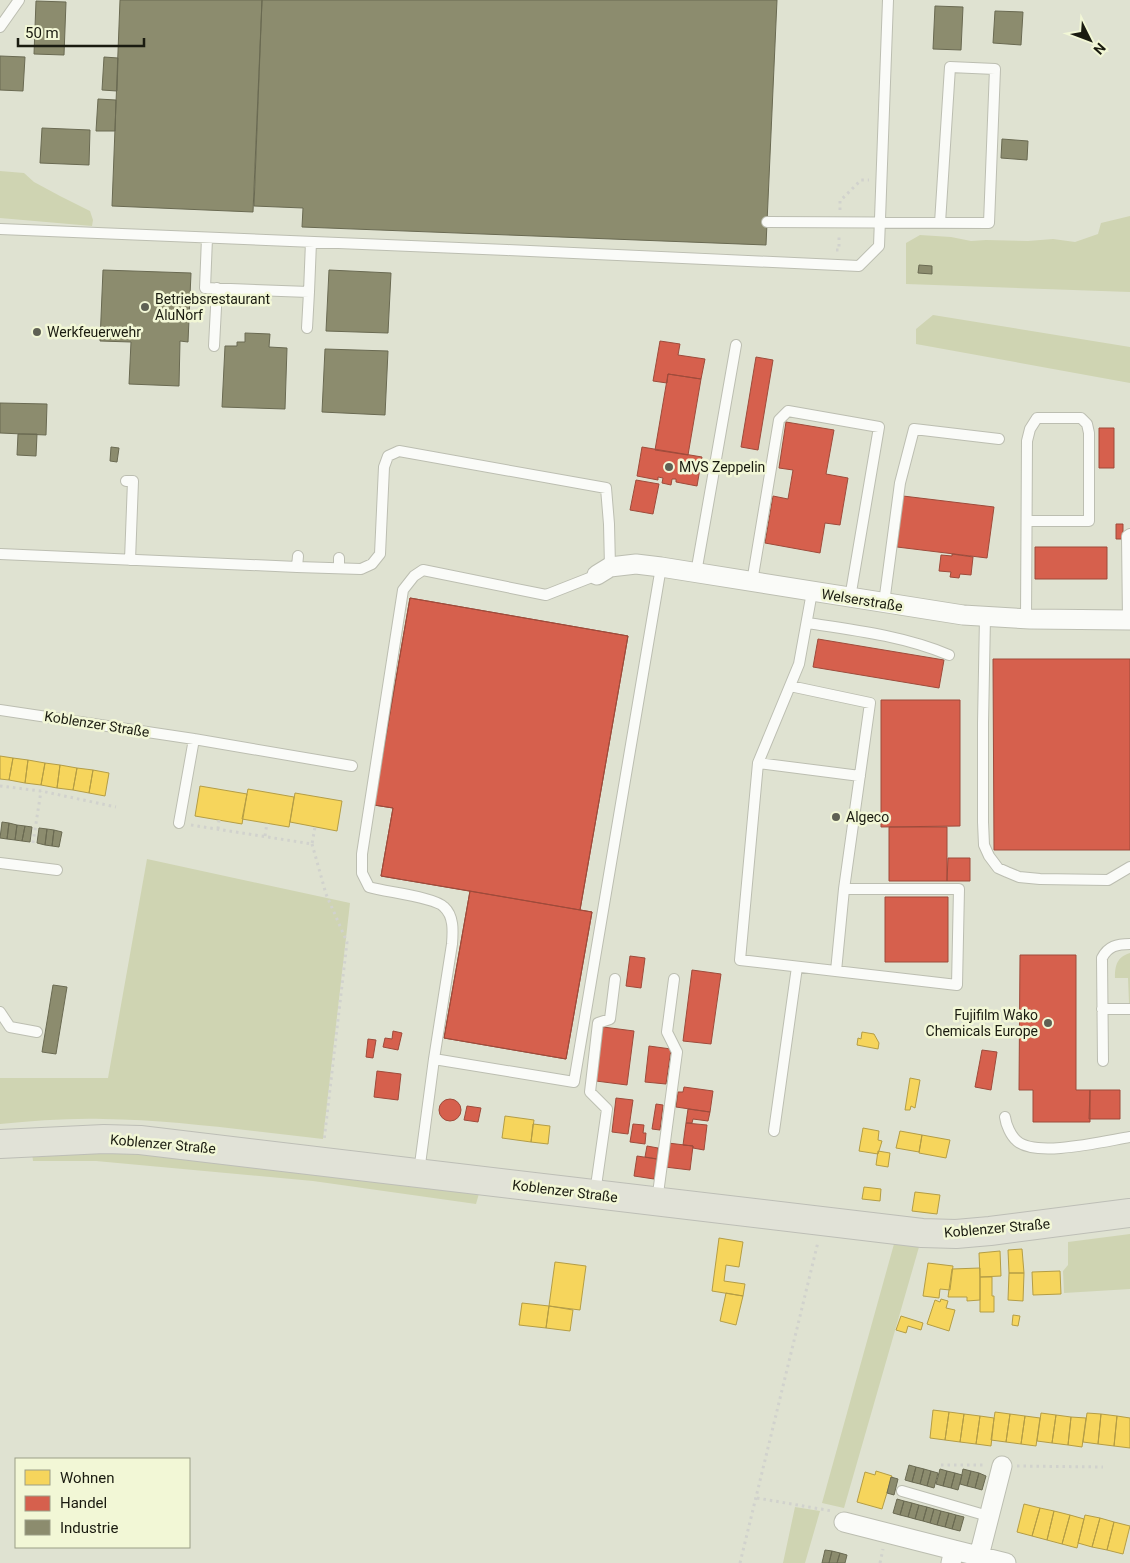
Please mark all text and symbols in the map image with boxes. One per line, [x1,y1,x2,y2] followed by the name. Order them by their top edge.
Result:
[18,15,144,47] scale bar
[1065,15,1115,65] north arrow
[25,24,59,42] text: 50 m
[1090,40,1109,58] text: N
[155,291,270,323] place label: Betriebsrestaurant AluNorf
[139,301,151,313] marker: Betriebsrestaurant AluNorf
[47,324,141,340] place label: Werkfeuerwehr
[31,326,43,338] marker: Werkfeuerwehr
[679,459,765,475] place label: MVS Zeppelin
[663,461,675,473] marker: MVS Zeppelin
[820,586,904,614] street label: Welserstraße
[43,708,151,740] street label: Koblenzer Straße
[846,809,889,825] place label: Algeco
[830,811,842,823] marker: Algeco
[926,1007,1038,1039] place label: Fujifilm Wako Chemicals Europe
[1042,1017,1054,1029] marker: Fujifilm Wako Chemicals Europe
[109,1131,217,1157] street label: Koblenzer Straße
[511,1177,619,1205] street label: Koblenzer Straße
[943,1215,1051,1241] street label: Koblenzer Straße
[15,1458,190,1548] legend
[60,1469,114,1487] text: Wohnen
[60,1494,107,1512] text: Handel
[60,1519,118,1537] text: Industrie

